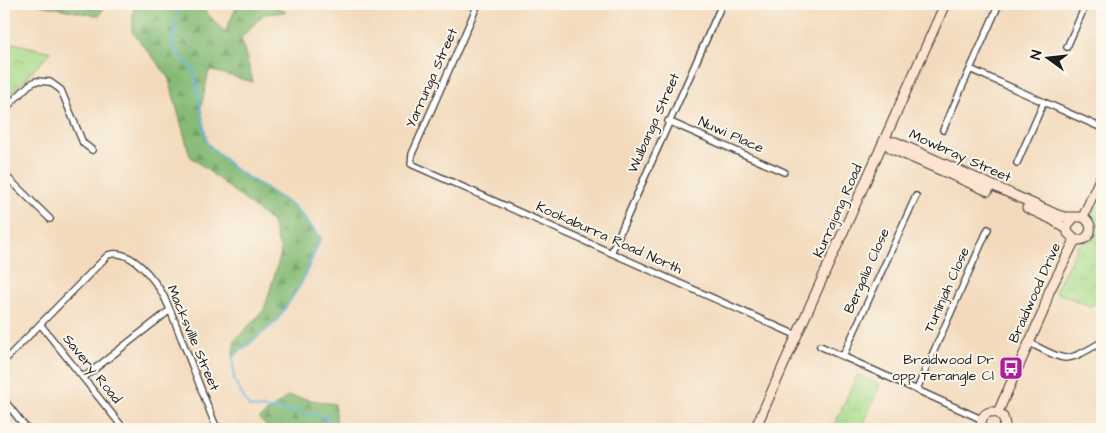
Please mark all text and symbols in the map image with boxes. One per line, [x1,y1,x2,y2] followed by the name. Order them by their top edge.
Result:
[401,25,463,131] street label: Yarrunga Street
[1024,32,1074,82] north arrow
[1026,48,1047,62] text: N
[623,69,685,176] street label: Wulbanga Street
[695,112,767,158] street label: Nuwi Place
[906,125,1015,188] street label: Mowbray Street
[808,161,868,261] street label: Kurrajong Road
[533,197,685,279] street label: Kookaburra Road North
[839,225,895,317] street label: Bergalia Close
[1004,239,1066,346] street label: Braidwood Drive
[919,244,975,336] street label: Turlinjah Close
[162,282,224,394] street label: Macksville Street
[58,330,126,408] street label: Savery Road
[892,350,994,386] place label: Braidwood Dr opp Terangle Cl
[998,355,1024,381] bus stop icon: Braidwood Dr opp Terangle Cl

